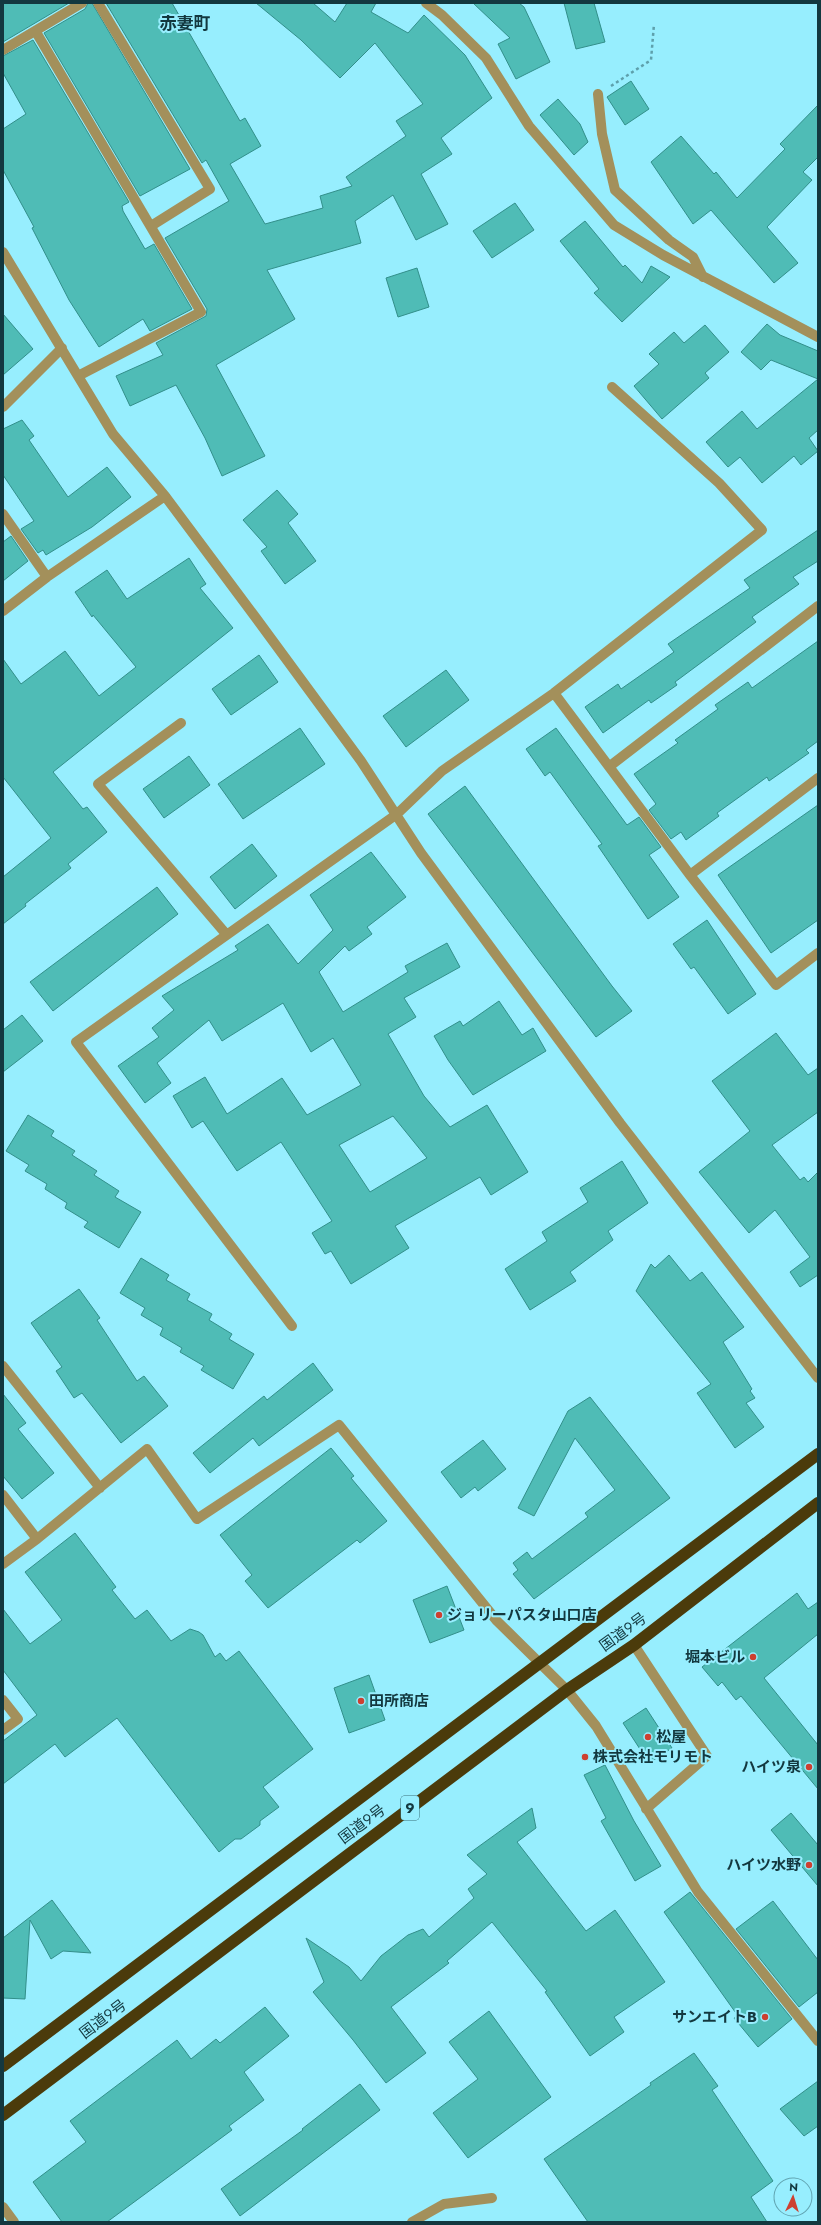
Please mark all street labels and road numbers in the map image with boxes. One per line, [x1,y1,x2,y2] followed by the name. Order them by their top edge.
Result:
[595,1607,651,1657] street label: 国道9号
[401,1796,419,1820] road number: 9
[334,1799,390,1849] street label: 国道9号
[75,1994,131,2044] street label: 国道9号

